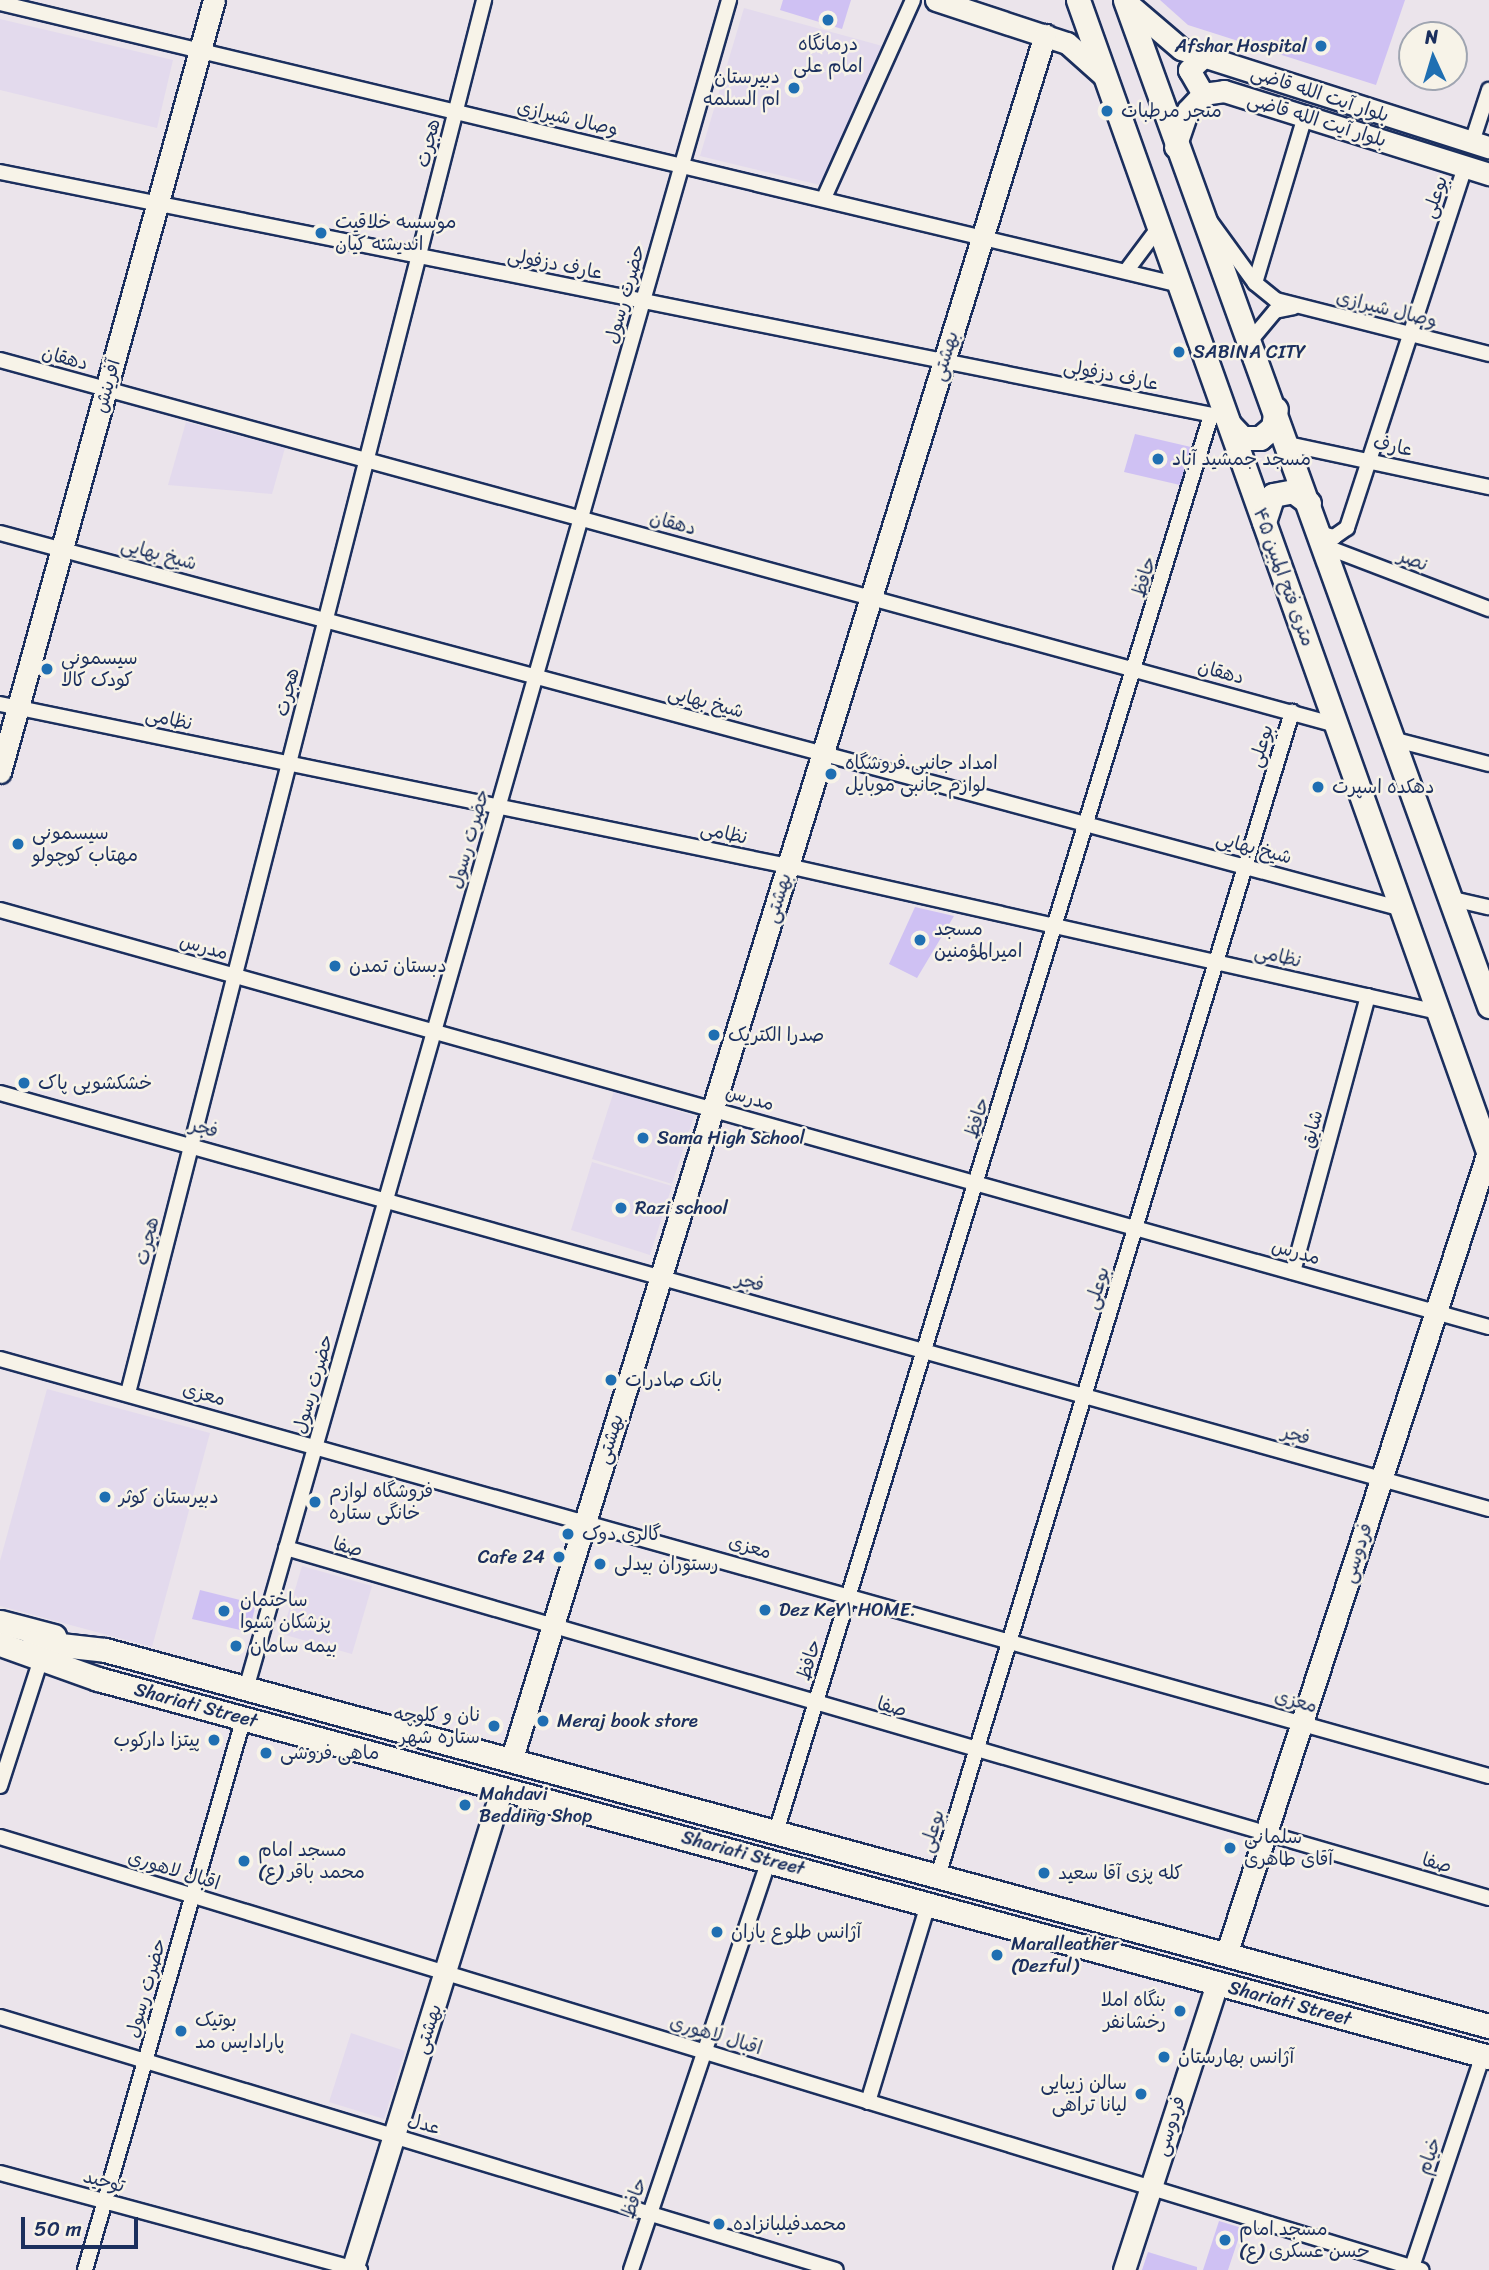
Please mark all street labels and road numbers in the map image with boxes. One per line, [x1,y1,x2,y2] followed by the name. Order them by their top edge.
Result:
[1248,61,1392,127] street label: بلوار آیت‌ الله قاضی
[1245,88,1389,152] street label: بلوار آیت ‌الله قاضی
[515,95,621,141] street label: وصال شیرازی
[411,116,445,170] street label: هجرت
[1417,173,1453,221] street label: بوعلی
[600,242,650,346] street label: حضرت رسول
[506,244,604,284] street label: عارف دزفولی
[1334,285,1440,333] street label: وصال شیرازی
[927,328,963,384] street label: بهشتی
[39,341,91,375] street label: دهقان
[1062,355,1160,395] street label: عارف دزفولی
[89,357,125,415] street label: آفرینش
[1371,431,1415,461] street label: عارف
[1248,505,1320,649] street label: ۴۵ متری فتح المبین
[647,506,699,540] street label: دهقان
[119,533,199,575] street label: شیخ بهایی
[1395,544,1431,576] street label: نصر
[1127,554,1161,600] street label: حافظ
[1195,655,1247,689] street label: دهقان
[270,665,304,719] street label: هجرت
[666,681,746,723] street label: شیخ بهایی
[144,703,194,735] street label: نظامی
[1244,722,1278,770] street label: بوعلی
[444,787,494,891] street label: حضرت رسول
[699,817,749,849] street label: نظامی
[1214,827,1294,869] street label: شیخ بهایی
[760,870,796,926] street label: بهشتی
[177,929,231,965] street label: مدرس
[1252,940,1304,972] street label: نظامی
[723,1080,777,1116] street label: مدرس
[960,1095,994,1141] street label: حافظ
[1296,1107,1328,1151] street label: شایق
[187,1113,221,1143] street label: فجر
[130,1214,164,1268] street label: هجرت
[1269,1234,1323,1270] street label: مدرس
[1080,1264,1114,1312] street label: بوعلی
[733,1267,767,1297] street label: فجر
[288,1332,338,1436] street label: حضرت رسول
[180,1377,228,1411] street label: معزی
[592,1411,628,1467] street label: بهشتی
[1279,1420,1313,1450] street label: فجر
[1337,1520,1377,1586] street label: فردوسی
[726,1530,774,1564] street label: معزی
[331,1532,365,1562] street label: صفا
[792,1637,826,1683] street label: حافظ
[132,1678,260,1732] street label: Shariati Street
[1272,1684,1320,1718] street label: معزی
[875,1692,909,1722] street label: صفا
[915,1807,949,1855] street label: بوعلی
[679,1826,807,1880] street label: Shariati Street
[125,1845,223,1895] street label: اقبال لاهوری
[1420,1848,1454,1878] street label: صفا
[121,1936,171,2040] street label: حضرت رسول
[1226,1976,1354,2030] street label: Shariati Street
[409,2001,447,2057] street label: بهشتی
[667,2010,765,2060] street label: اقبال لاهوری
[1150,2093,1190,2159] street label: فردوسی
[405,2108,443,2140] street label: عدل
[1412,2134,1446,2178] street label: خیام
[81,2165,127,2197] street label: توحید
[616,2175,652,2221] street label: حافظ

